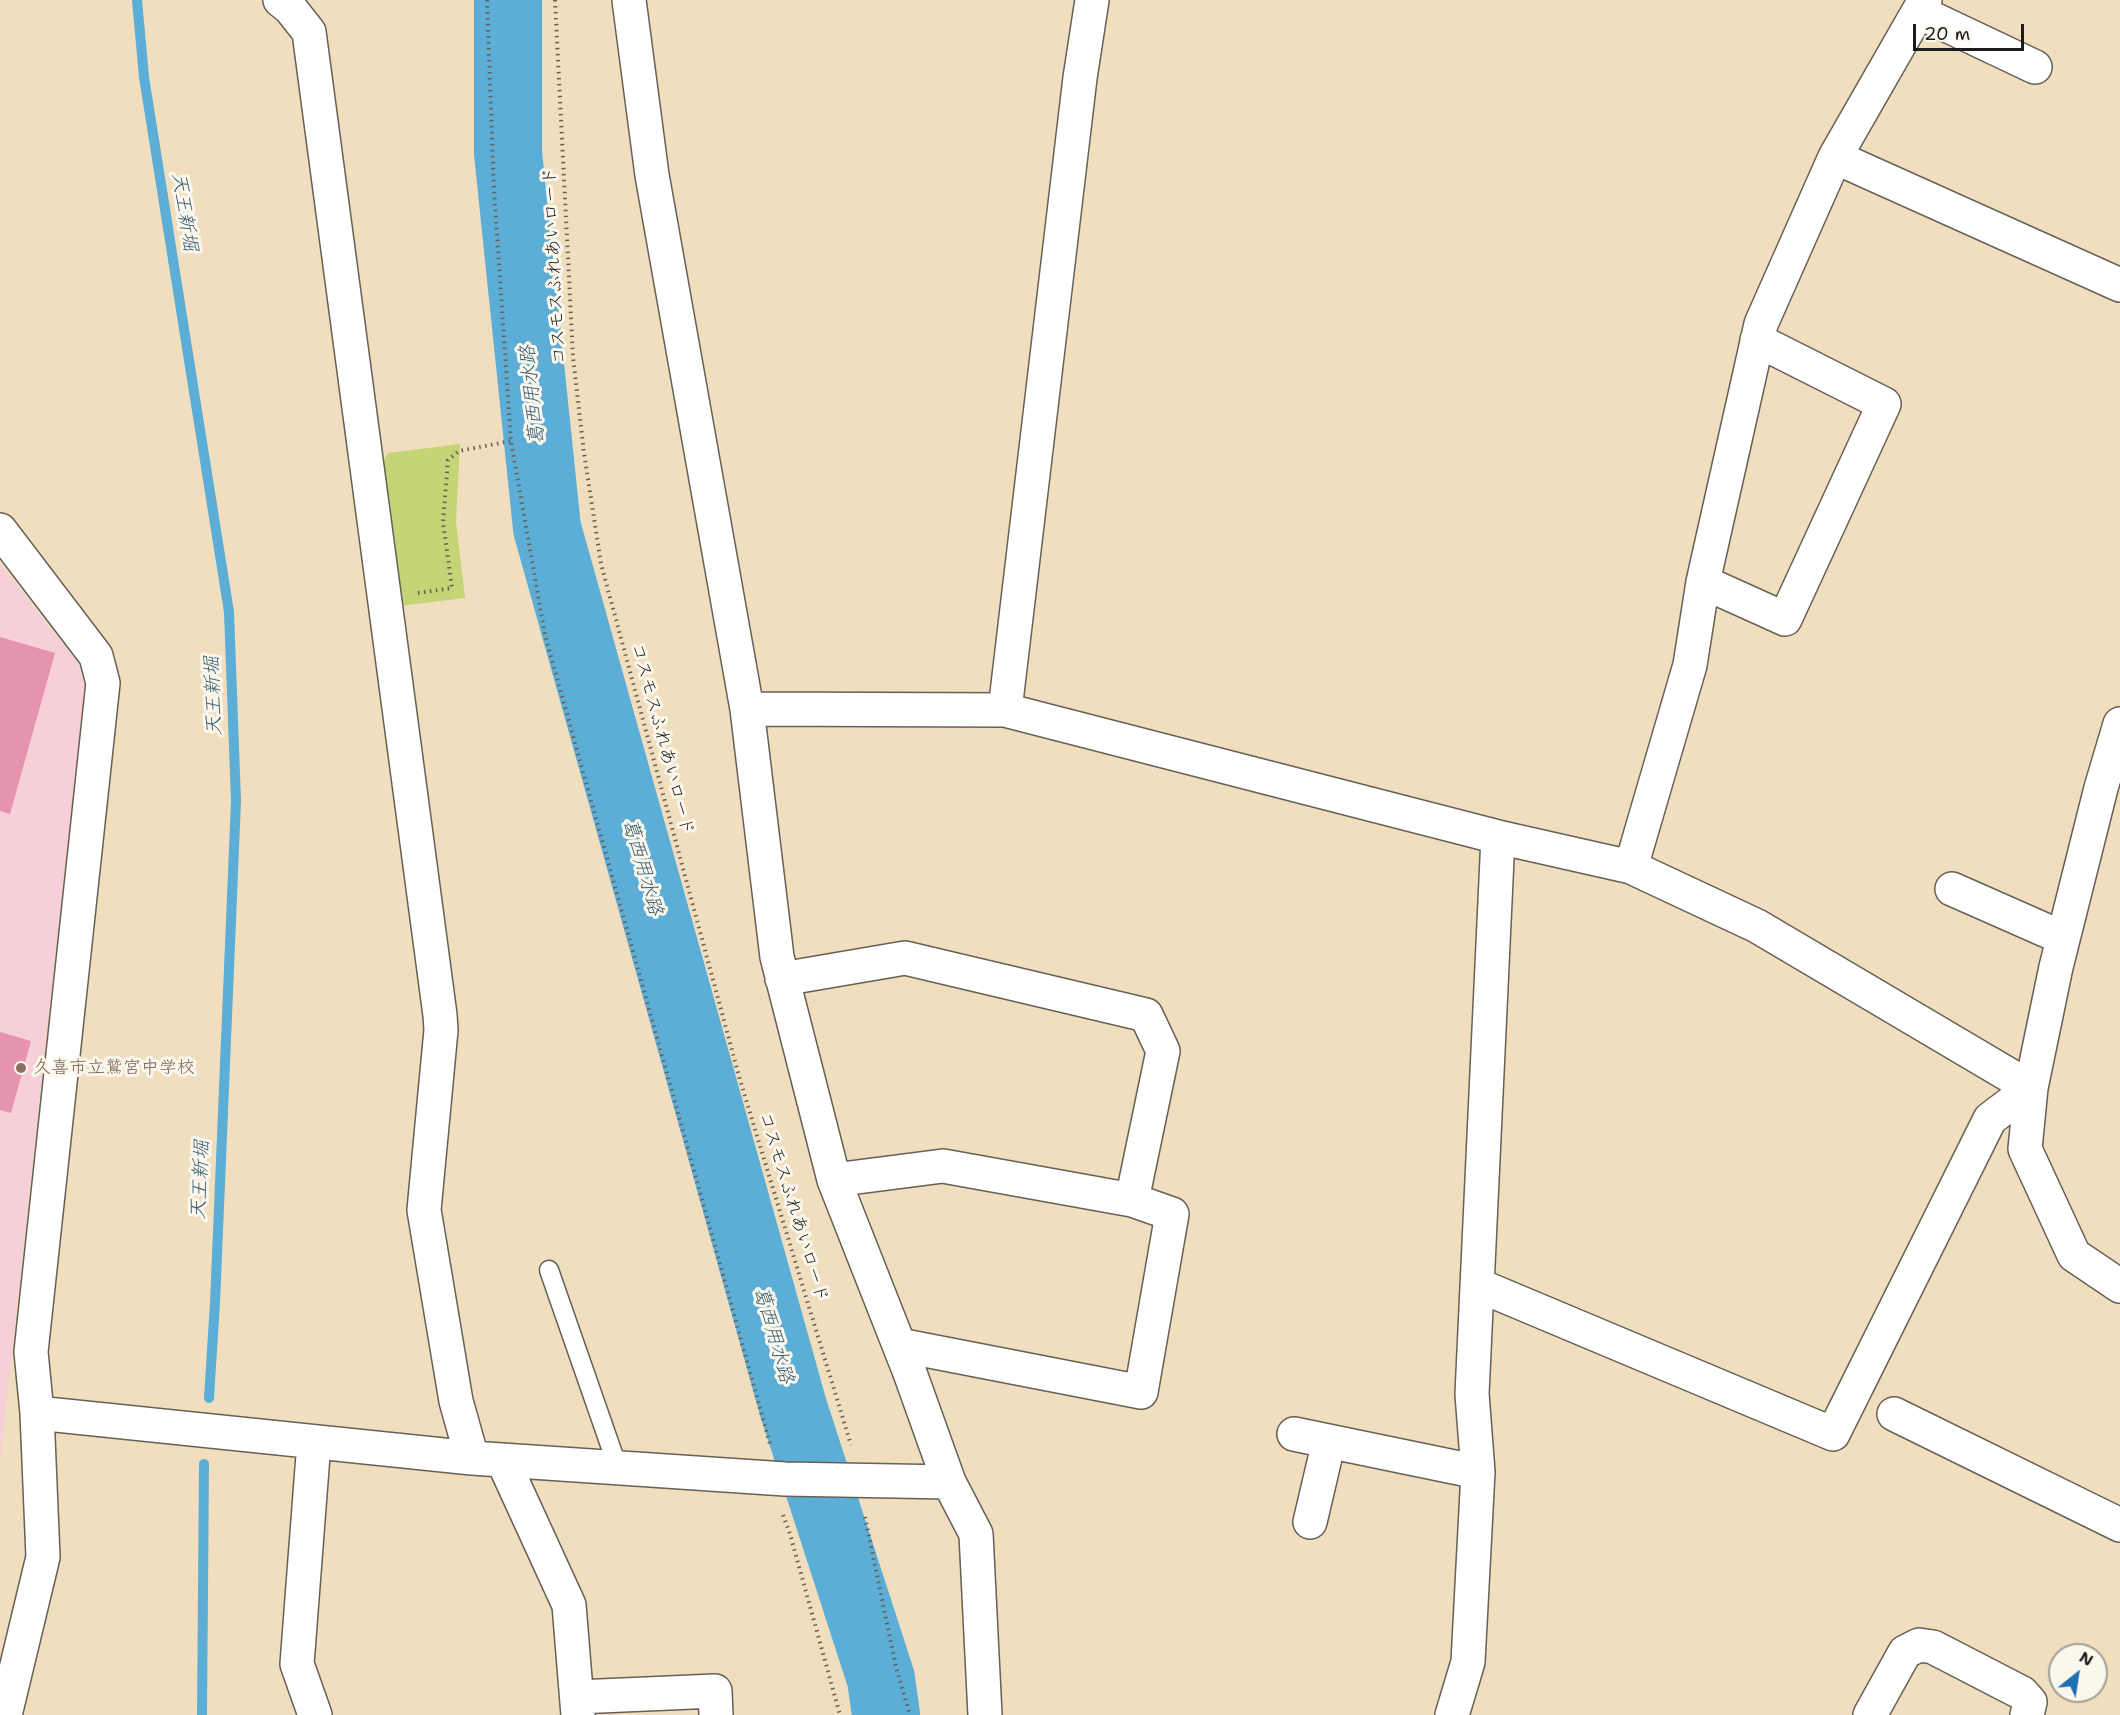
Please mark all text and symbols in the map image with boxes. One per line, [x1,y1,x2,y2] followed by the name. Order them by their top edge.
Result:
[1916,12,2027,50] scale bar
[1924,22,1970,46] text: 20 m
[539,167,571,365] street label: コスモスふれあいロード
[166,171,202,253] water label: 天王新堀
[516,344,550,446] water label: 葛西用水路
[626,641,698,837] street label: コスモスふれあいロード
[201,656,227,736] water label: 天王新堀
[617,816,667,918] water label: 葛西用水路
[33,1057,195,1079] place label: 久喜市立鷲宮中学校
[14,1061,28,1075] marker: 久喜市立鷲宮中学校
[754,1109,832,1305] street label: コスモスふれあいロード
[187,1139,215,1221] water label: 天王新堀
[748,1284,798,1386] water label: 葛西用水路
[2048,1643,2108,1703] north arrow
[2076,1646,2097,1671] text: N

